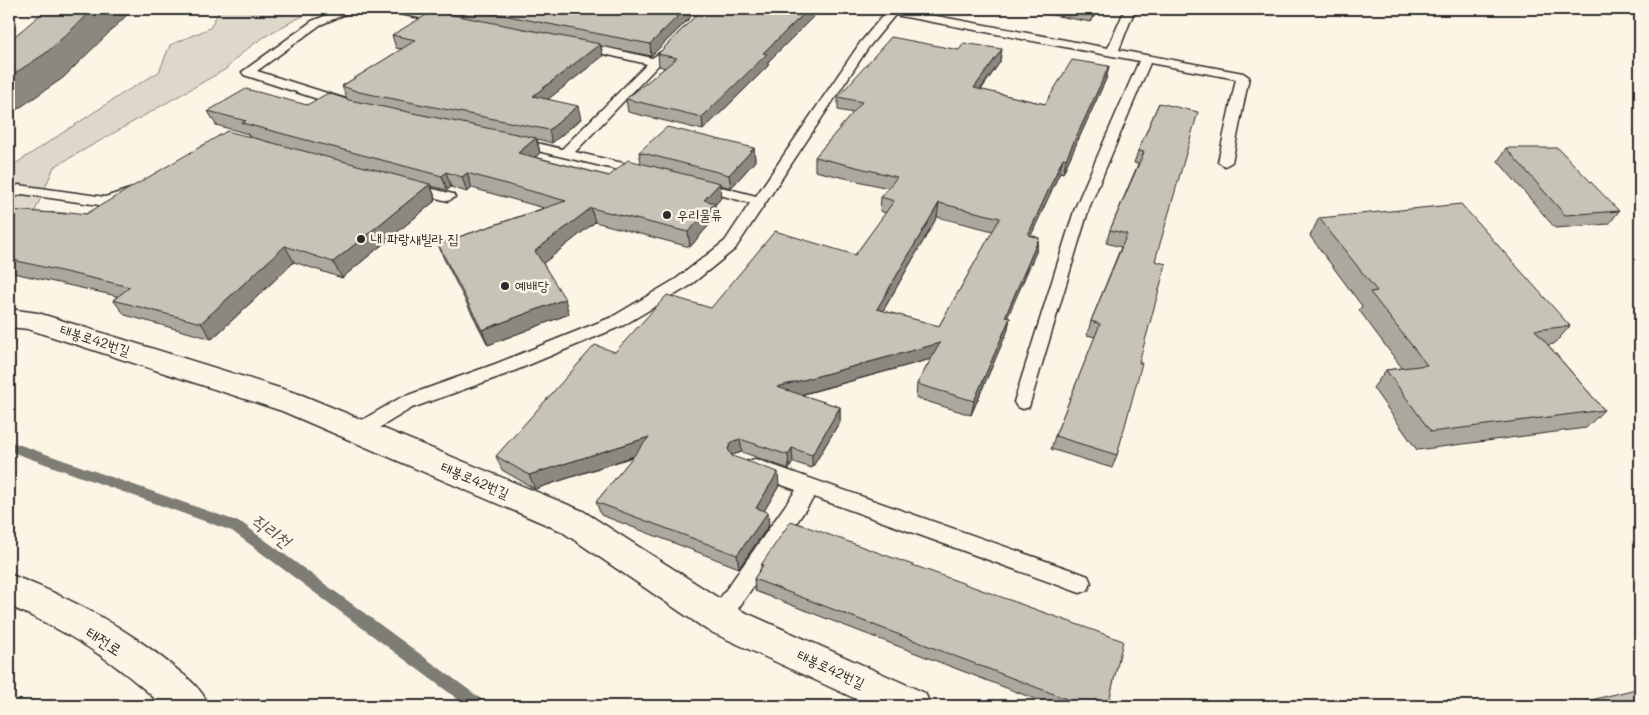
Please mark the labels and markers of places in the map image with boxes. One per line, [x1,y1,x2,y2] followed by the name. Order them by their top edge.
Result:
[677,205,722,224] place label: 우리물류
[661,209,673,221] marker: 우리물류
[371,229,459,248] place label: 내 파랑새빌라 집
[355,233,367,245] marker: 내 파랑새빌라 집
[515,276,550,295] place label: 예배당
[499,280,511,292] marker: 예배당

